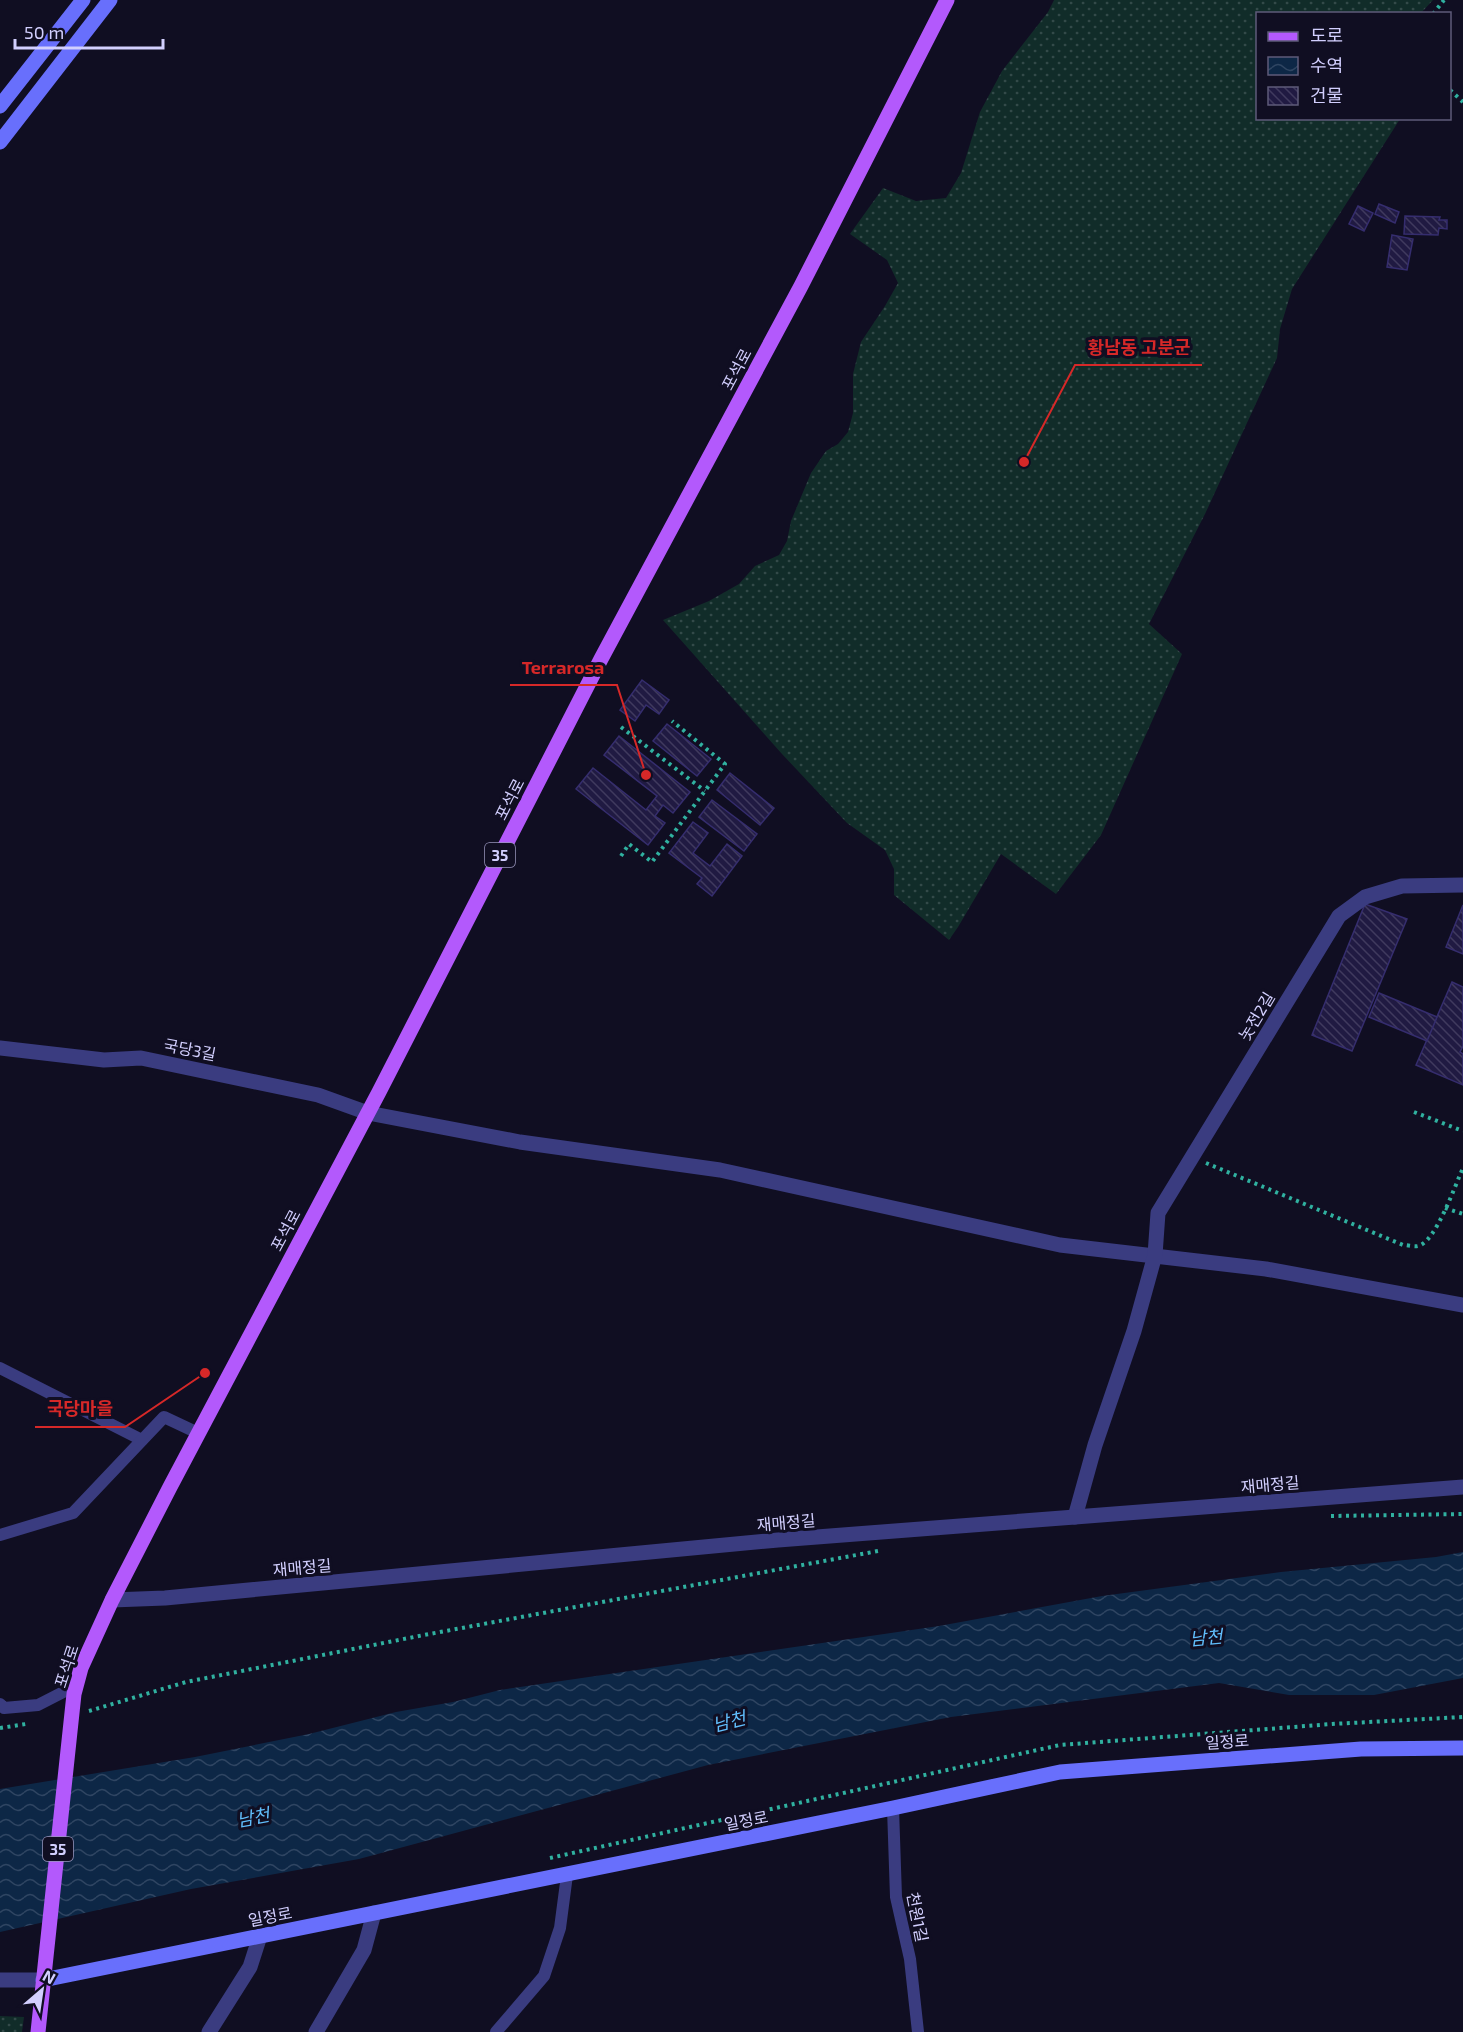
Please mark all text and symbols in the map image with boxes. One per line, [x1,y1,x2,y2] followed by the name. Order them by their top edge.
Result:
[15,12,164,50] scale bar
[1256,12,1451,120] legend
[24,21,64,43] text: 50 m
[1310,24,1343,46] text: 도로
[1310,54,1343,76] text: 수역
[1310,84,1343,106] text: 건물
[1075,329,1202,365] callout: 황남동 고분군
[1087,336,1191,358] text: 황남동 고분군
[717,345,755,393] street label: 포석로
[510,649,617,685] callout: Terrarosa
[522,656,604,678] text: Terrarosa
[491,775,528,823] street label: 포석로
[485,843,515,867] road number: 35
[1234,988,1278,1044] street label: 놋전2길
[162,1035,218,1063] street label: 국당3길
[266,1206,304,1254] street label: 포석로
[35,1391,125,1427] callout: 국당마을
[47,1397,113,1419] text: 국당마을
[1240,1472,1300,1496] street label: 재매정길
[756,1510,816,1534] street label: 재매정길
[272,1555,332,1579] street label: 재매정길
[1189,1624,1226,1649] water label: 남천
[50,1642,82,1690] street label: 포석로
[710,1706,750,1736] water label: 남천
[1204,1730,1250,1752] street label: 일정로
[235,1803,274,1831] water label: 남천
[723,1806,770,1834] street label: 일정로
[43,1837,73,1861] road number: 35
[904,1890,932,1944] street label: 천원1길
[247,1902,294,1930] street label: 일정로
[12,1960,72,2020] north arrow
[40,1965,59,1988] text: N

